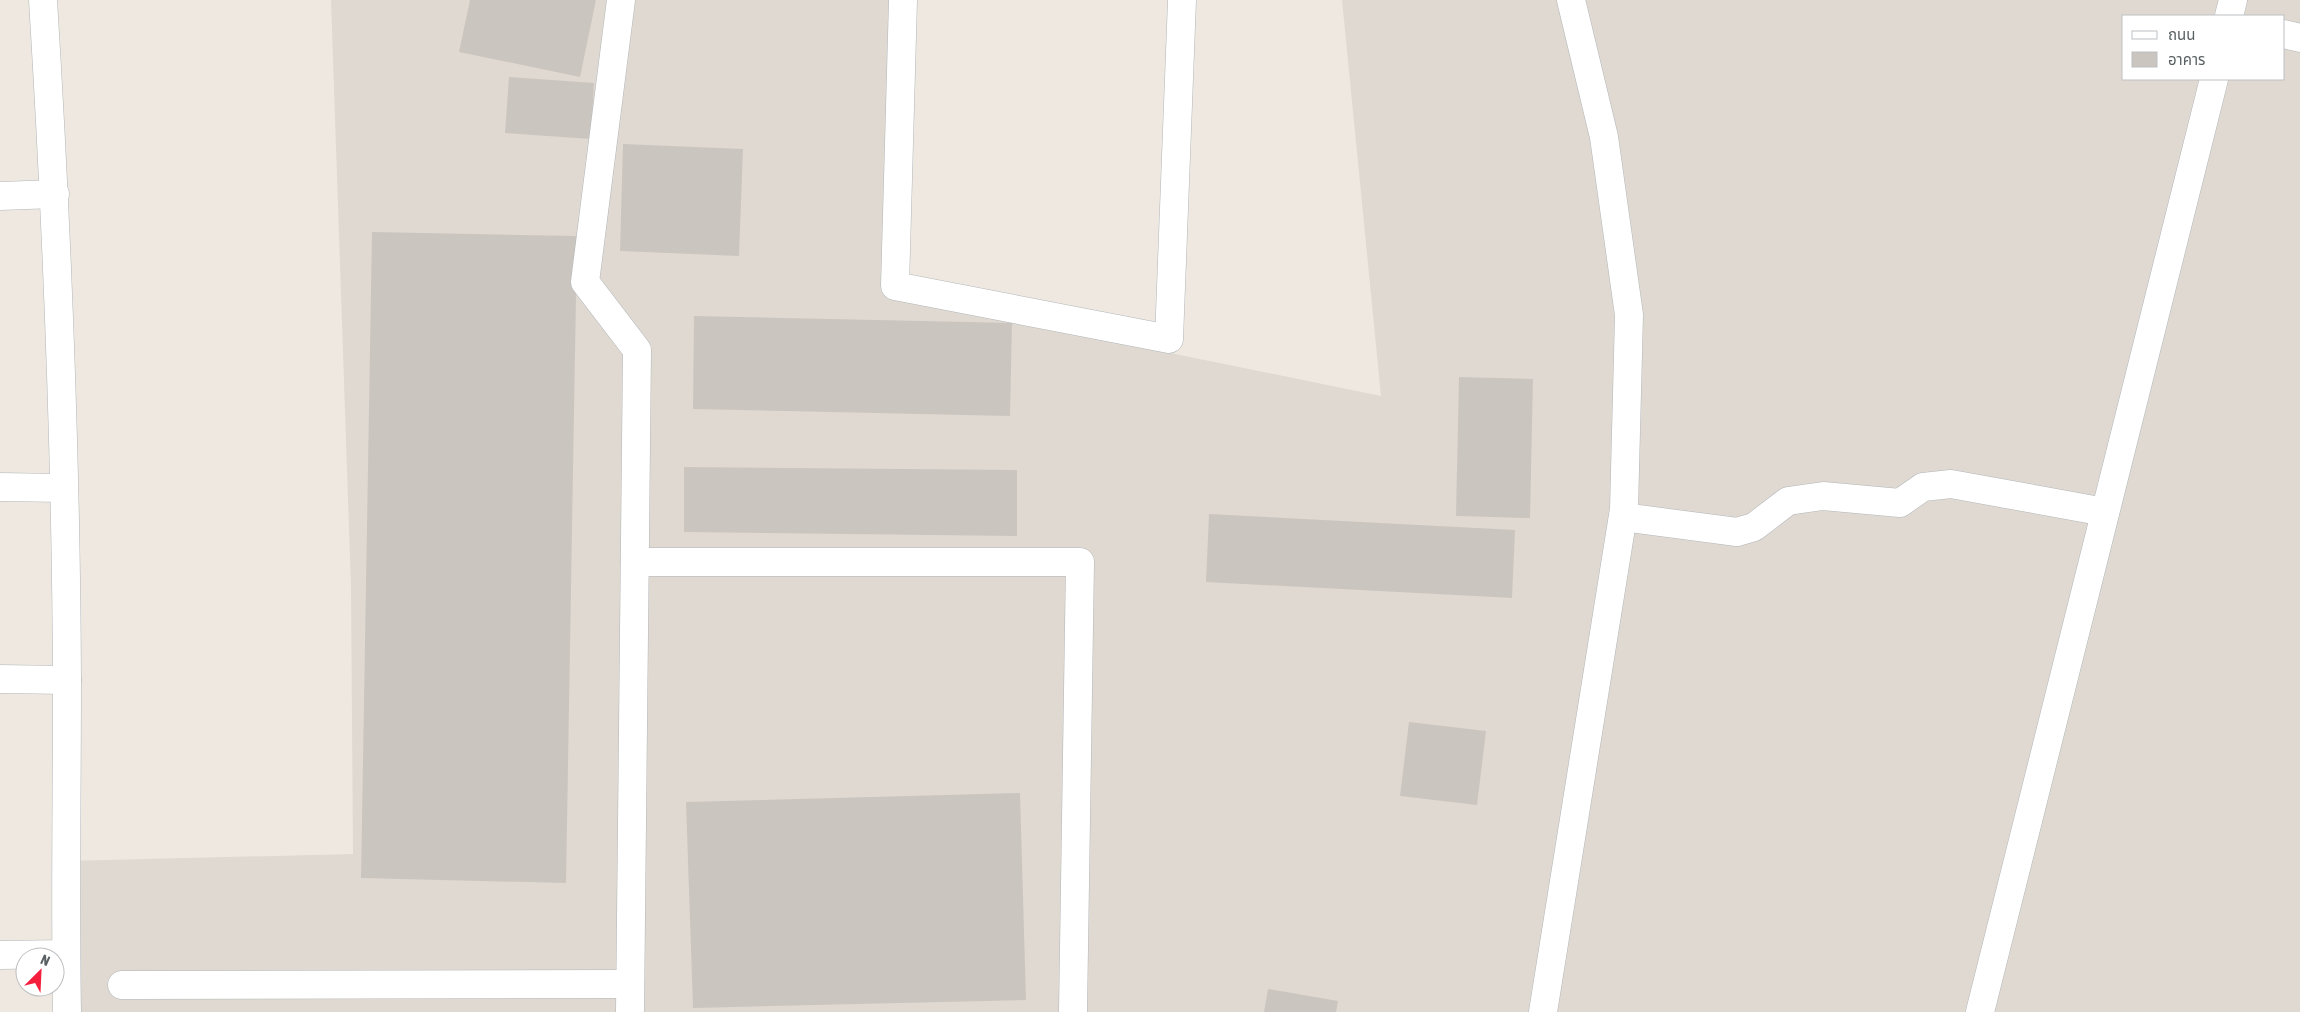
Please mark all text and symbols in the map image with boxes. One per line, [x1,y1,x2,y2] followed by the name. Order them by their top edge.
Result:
[2122,15,2285,80] legend
[2168,26,2195,43] text: ถนน
[2168,51,2205,68] text: อาคาร
[15,947,65,997] north arrow
[38,951,52,969] text: N

